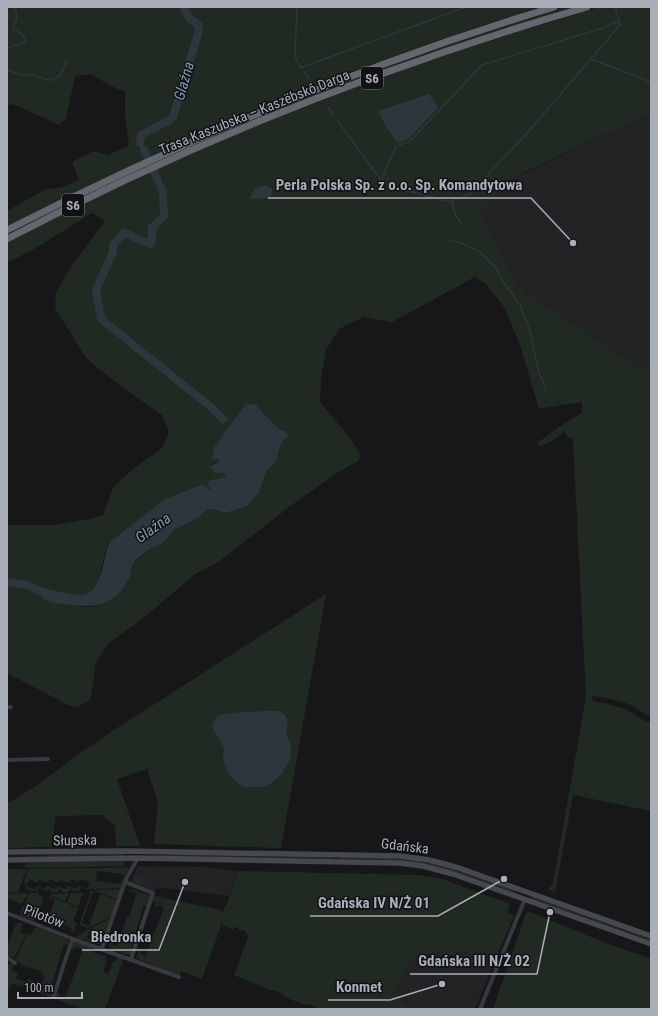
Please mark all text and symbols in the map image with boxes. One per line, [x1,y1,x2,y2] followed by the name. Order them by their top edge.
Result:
[170,60,198,102] water label: Glaźna
[157,66,351,158] street label: Trasa Kaszubska – Kaszëbskô Darga
[361,67,383,89] road number: S6
[268,171,531,198] callout: Perla Polska Sp. z o.o. Sp. Komandytowa
[276,176,522,194] text: Perla Polska Sp. z o.o. Sp. Komandytowa
[62,194,84,216] road number: S6
[132,509,174,547] water label: Glaźna
[53,832,97,848] street label: Słupska
[380,835,430,857] street label: Gdańska
[310,889,438,916] callout: Gdańska IV N/Ż 01
[318,894,430,912] text: Gdańska IV N/Ż 01
[22,901,66,931] street label: Pilotów
[82,923,159,950] callout: Biedronka
[91,928,151,946] text: Biedronka
[410,947,537,974] callout: Gdańska III N/Ż 02
[418,952,530,970] text: Gdańska III N/Ż 02
[328,973,390,1000] callout: Konmet
[18,974,82,1000] scale bar
[336,978,382,996] text: Konmet
[24,981,54,995] text: 100 m

